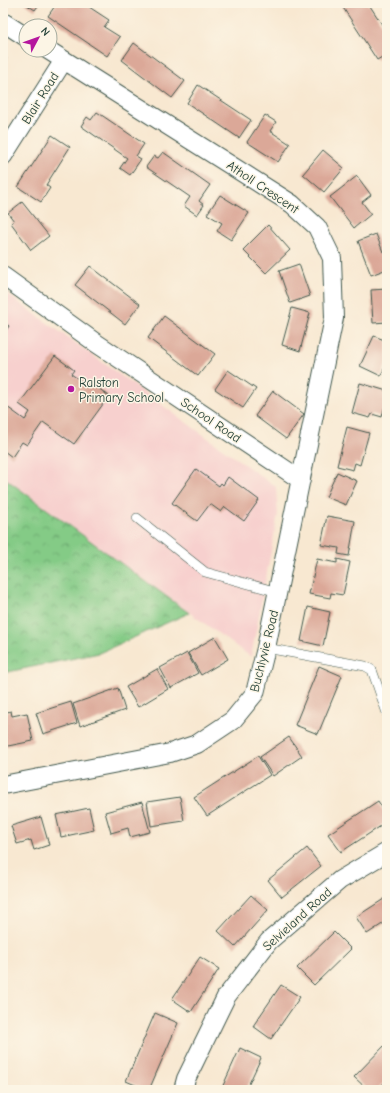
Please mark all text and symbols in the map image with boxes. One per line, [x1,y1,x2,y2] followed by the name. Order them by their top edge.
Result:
[18,18,58,58] north arrow
[38,25,52,39] text: N
[18,69,62,127] street label: Blair Road
[224,157,303,217] street label: Atholl Crescent
[79,375,164,405] place label: Ralston Primary School
[66,384,76,394] marker: Ralston Primary School
[178,394,244,446] street label: School Road
[247,608,281,694] street label: Buchlyvie Road
[259,884,335,954] street label: Selvieland Road

